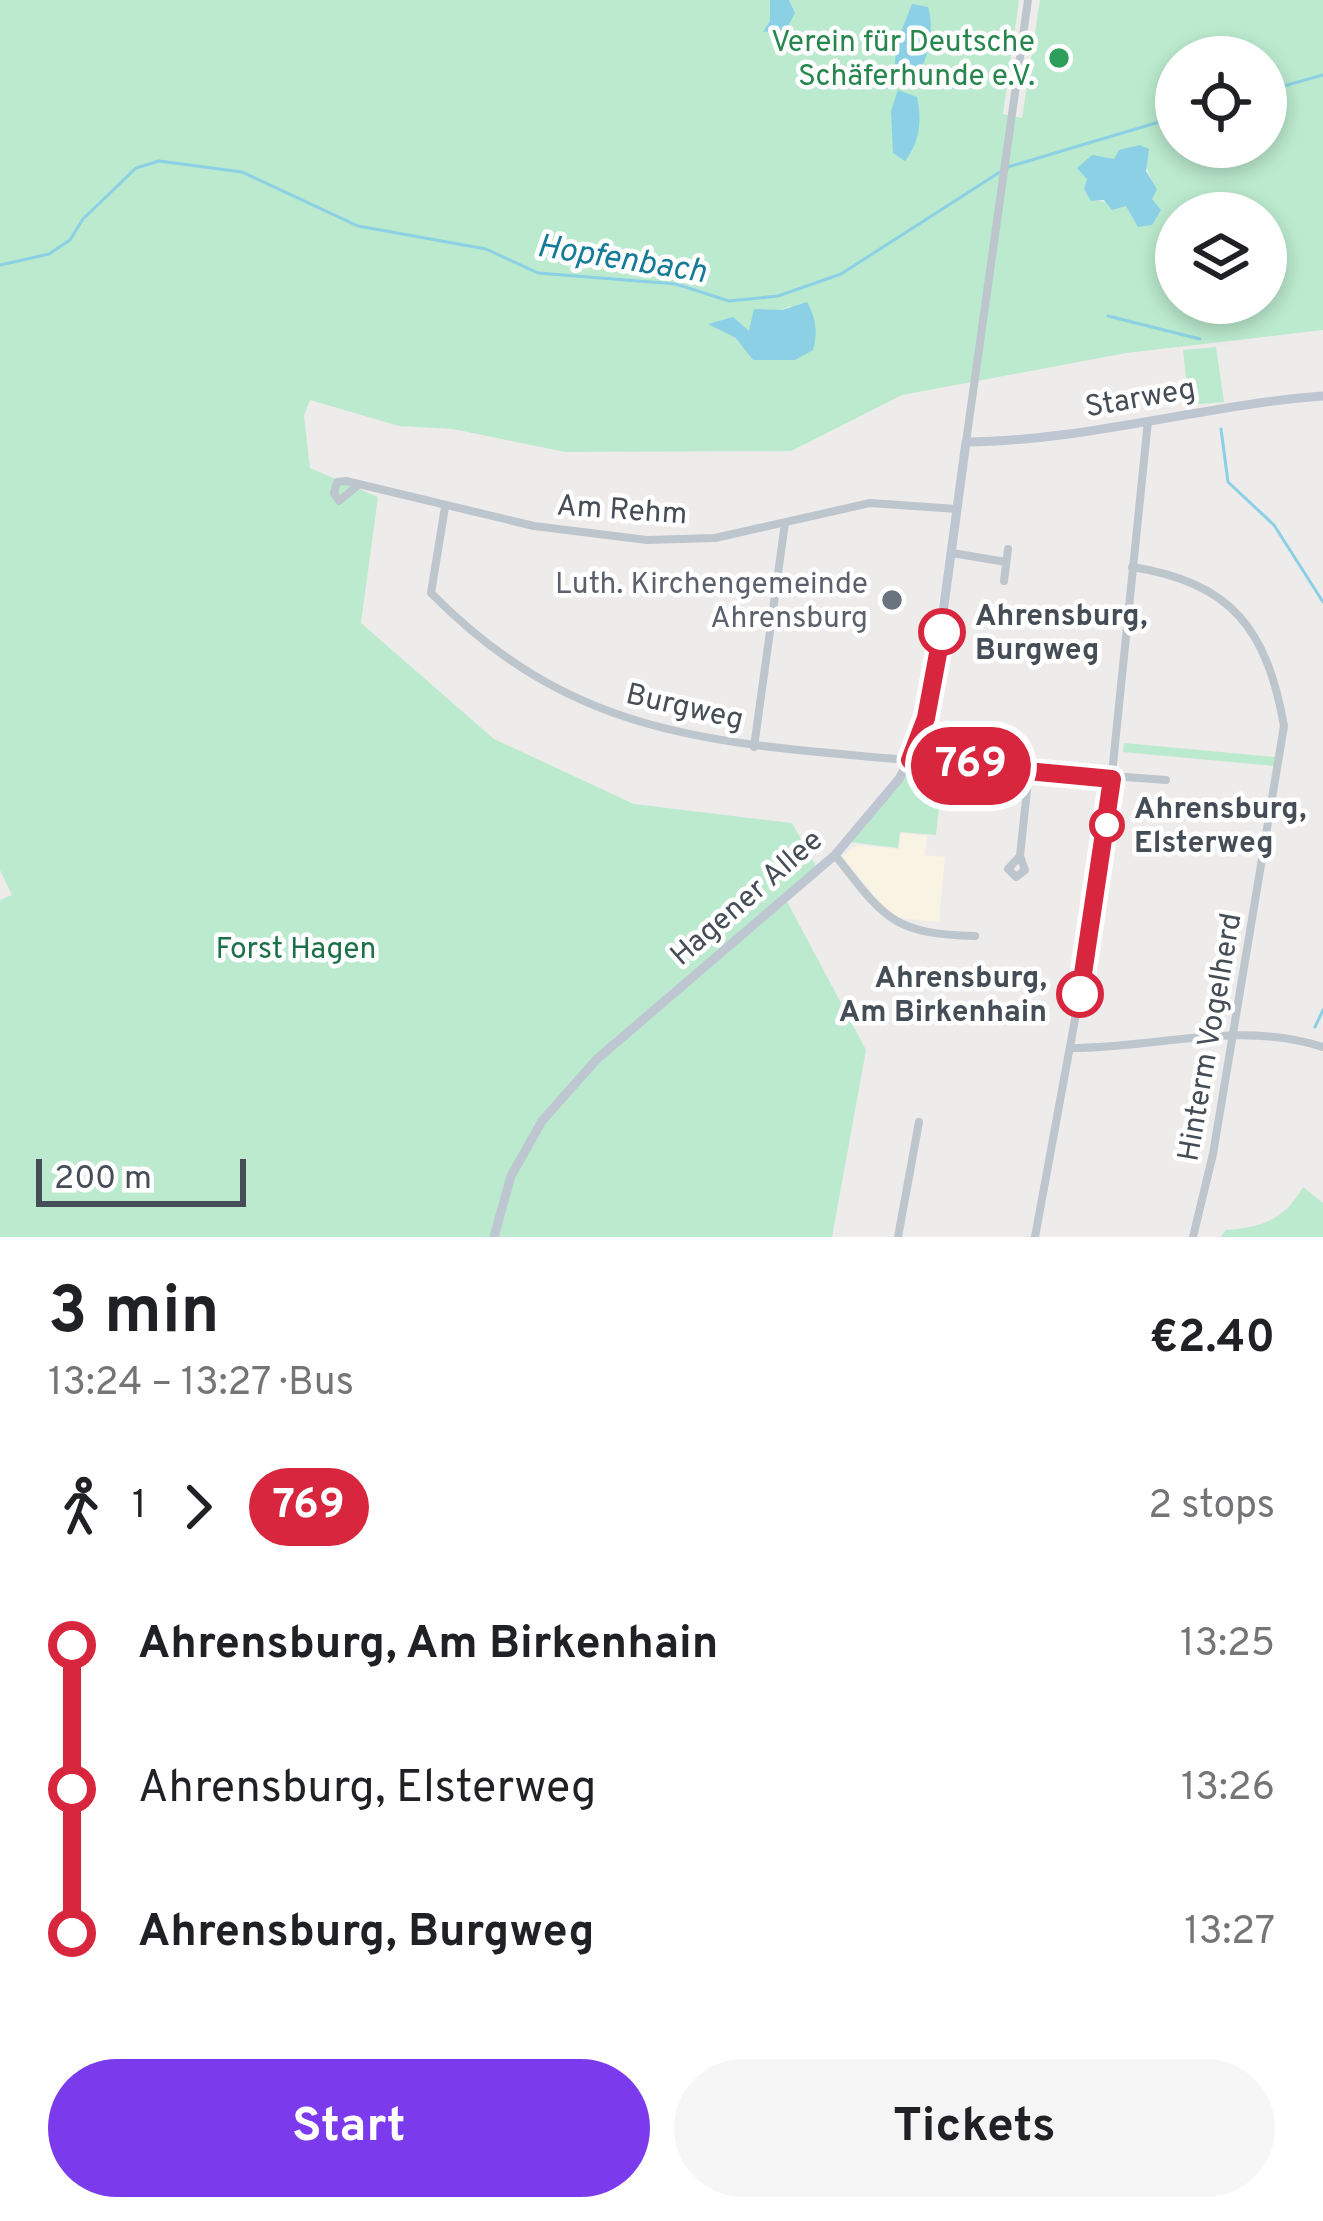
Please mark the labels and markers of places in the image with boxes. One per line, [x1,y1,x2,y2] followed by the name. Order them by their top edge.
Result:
[771,25,1035,96] place label: Verein für Deutsche Schäferhunde e.V.
[1046,45,1072,71] marker: Verein für Deutsche Schäferhunde e.V.
[555,567,868,638] place label: Luth. Kirchengemeinde Ahrensburg
[879,587,905,613] marker: Luth. Kirchengemeinde Ahrensburg
[975,599,1147,670] place label: Ahrensburg, Burgweg
[920,610,964,654] marker: Ahrensburg, Burgweg
[1134,792,1306,863] place label: Ahrensburg, Elsterweg
[1091,809,1123,841] marker: Ahrensburg, Elsterweg
[839,961,1047,1032] place label: Ahrensburg, Am Birkenhain
[1058,972,1102,1016] marker: Ahrensburg, Am Birkenhain

